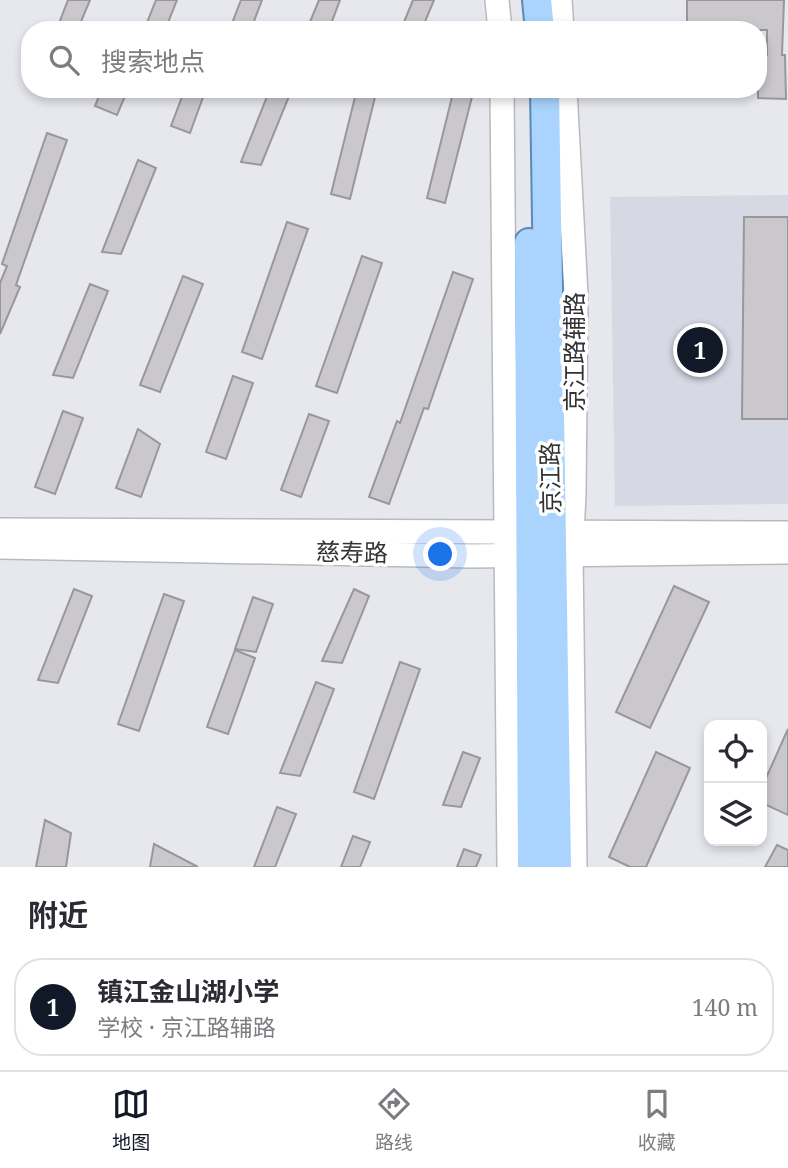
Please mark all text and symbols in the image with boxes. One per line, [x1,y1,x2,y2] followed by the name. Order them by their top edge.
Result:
[21,21,767,98] search box
[45,41,83,79] icon: search
[101,43,205,79] text: 搜索地点
[557,292,590,412] street label: 京江路辅路
[677,324,723,376] pin: 1
[532,442,567,514] street label: 京江路
[316,534,388,569] street label: 慈寿路
[423,537,457,571] your location
[704,720,767,846] map controls
[704,720,767,783] button: locate
[704,783,767,846] button: layers
[28,894,88,935] text: 附近
[97,973,279,1009] text: 镇江金山湖小学
[47,991,60,1023] text: 1
[692,991,758,1023] text: 140 m
[97,1011,276,1043] text: 学校 · 京江路辅路
[112,1085,150,1155] tab: 地图
[375,1085,413,1155] tab: 路线
[638,1085,676,1155] tab: 收藏

